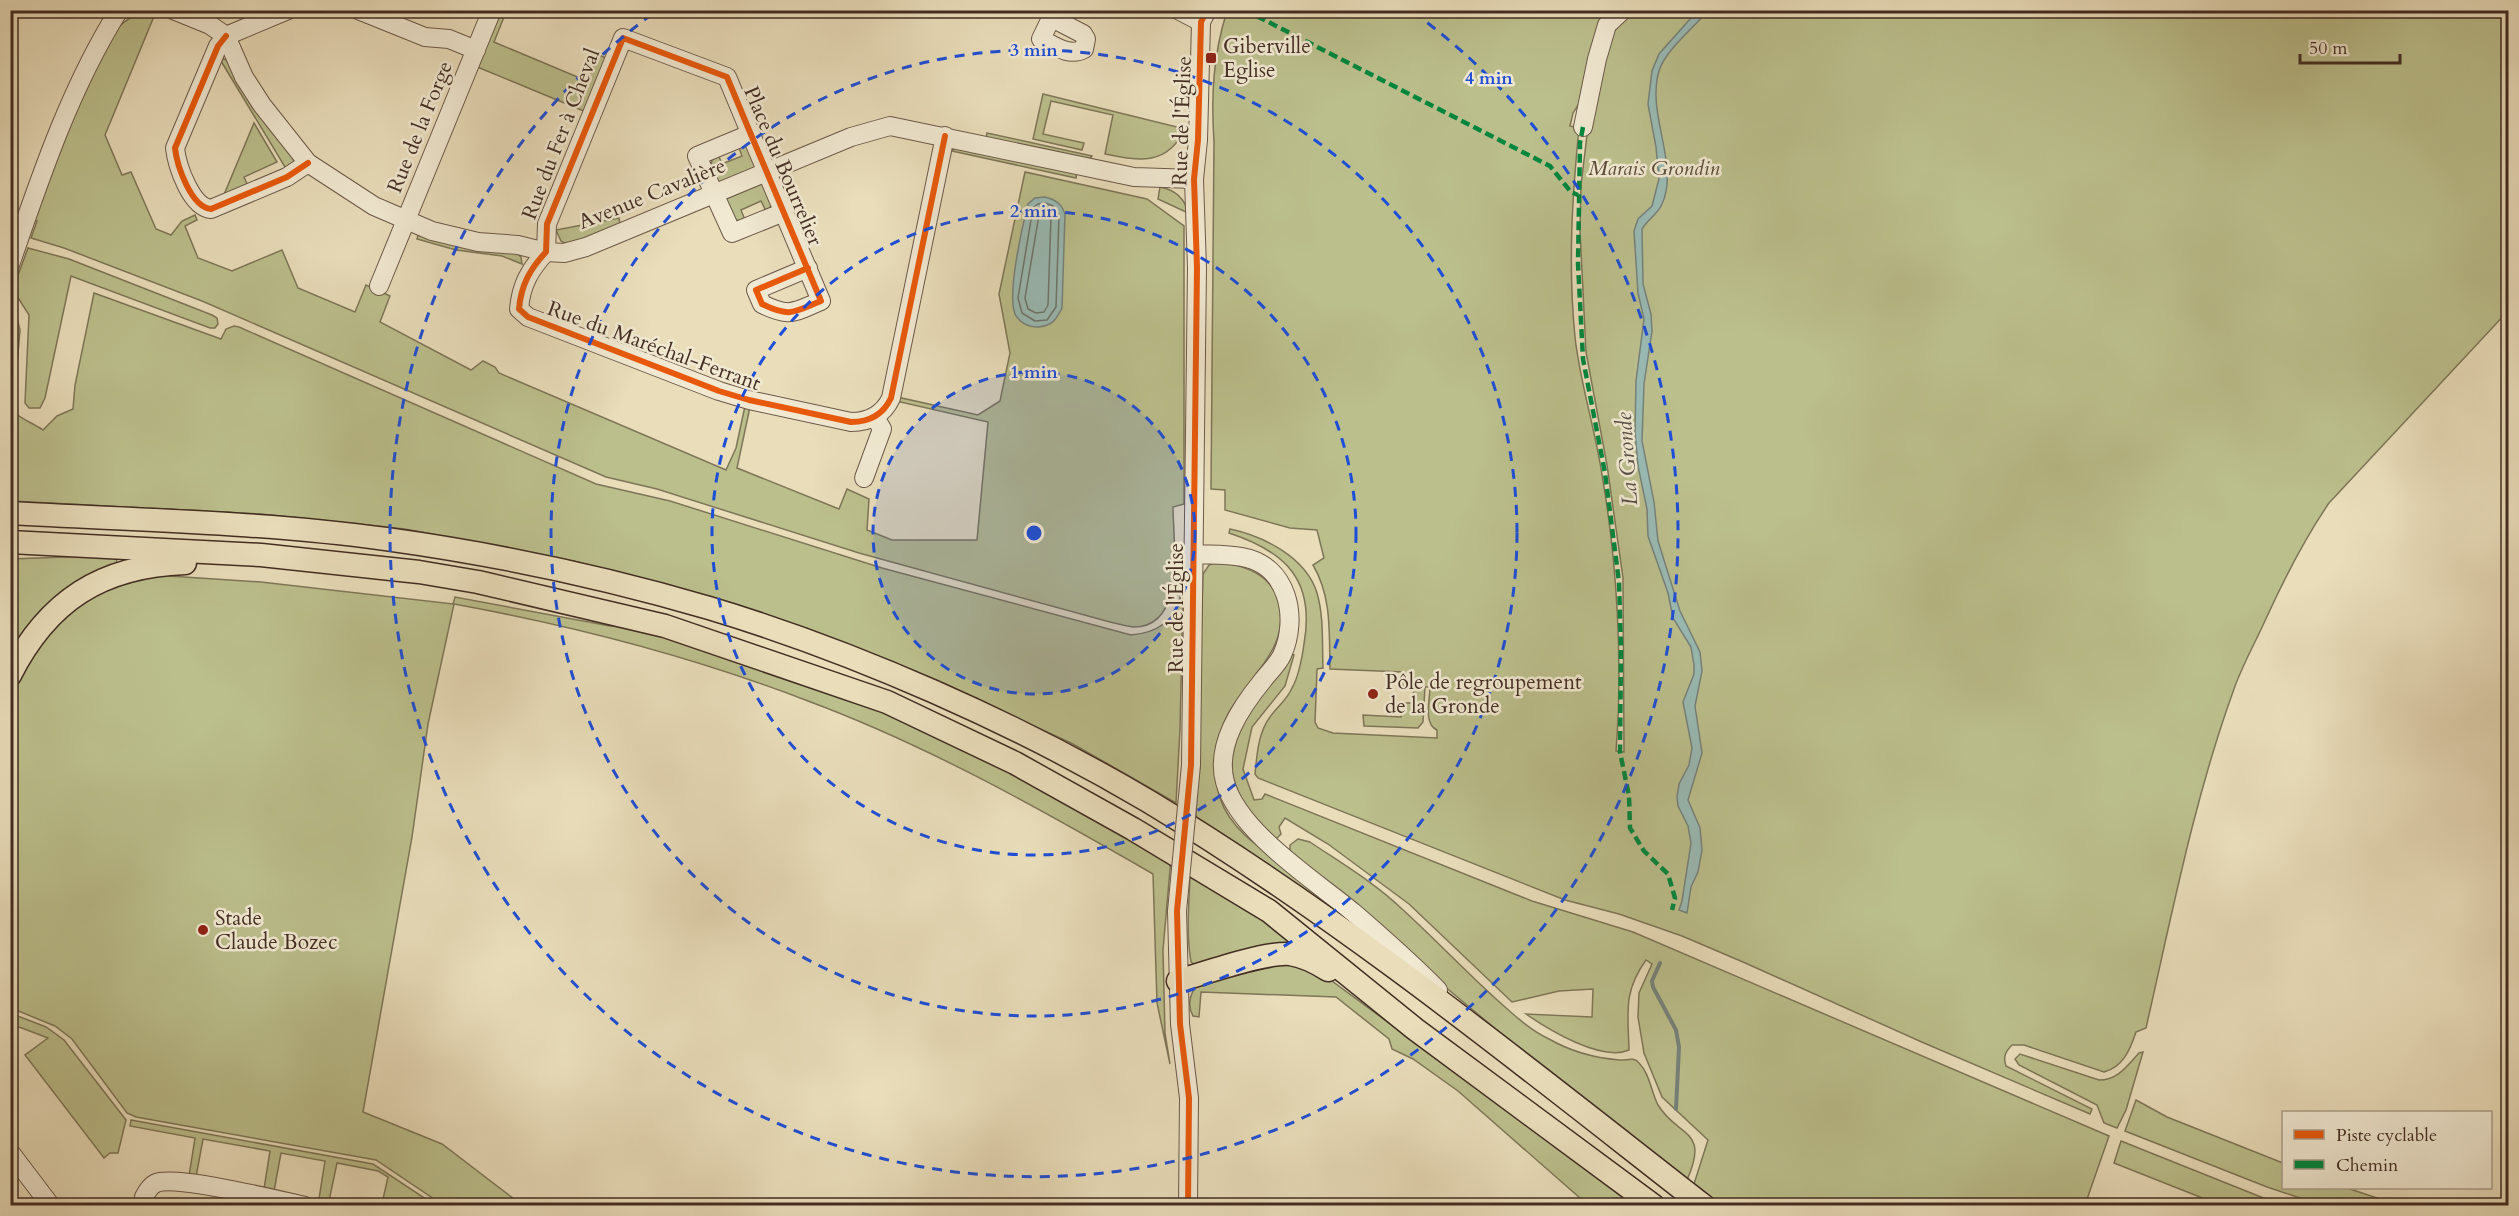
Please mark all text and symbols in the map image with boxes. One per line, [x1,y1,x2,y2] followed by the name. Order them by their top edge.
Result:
[2300,27,2400,65] scale bar
[1223,32,1311,85] place label: Giberville Eglise
[2309,36,2348,61] text: 50 m
[1010,38,1058,63] text: 3 min
[515,44,607,224] street label: Rue du Fer à Cheval
[1204,51,1218,65] marker: Giberville Eglise
[1165,55,1199,187] street label: Rue de l'Église
[380,57,460,197] street label: Rue de la Forge
[1465,66,1513,91] text: 4 min
[736,82,830,250] street label: Place du Bourrelier
[574,151,730,237] street label: Avenue Cavalière
[1588,154,1721,183] park label: Marais Grondin
[1010,199,1058,224] text: 2 min
[543,294,765,398] street label: Rue du Maréchal-Ferrant
[1010,360,1058,385] text: 1 min
[1609,411,1645,507] water label: La Gronde
[1024,523,1044,543] centre of rings
[1162,543,1191,673] street label: Rue de l'Église
[1385,668,1582,721] place label: Pôle de regroupement de la Gronde
[1366,687,1380,701] marker: Pôle de regroupement de la Gronde
[215,904,337,957] place label: Stade Claude Bozec
[196,923,210,937] marker: Stade Claude Bozec
[2282,1111,2492,1189] legend
[2336,1123,2437,1148] text: Piste cyclable
[2336,1153,2399,1178] text: Chemin

